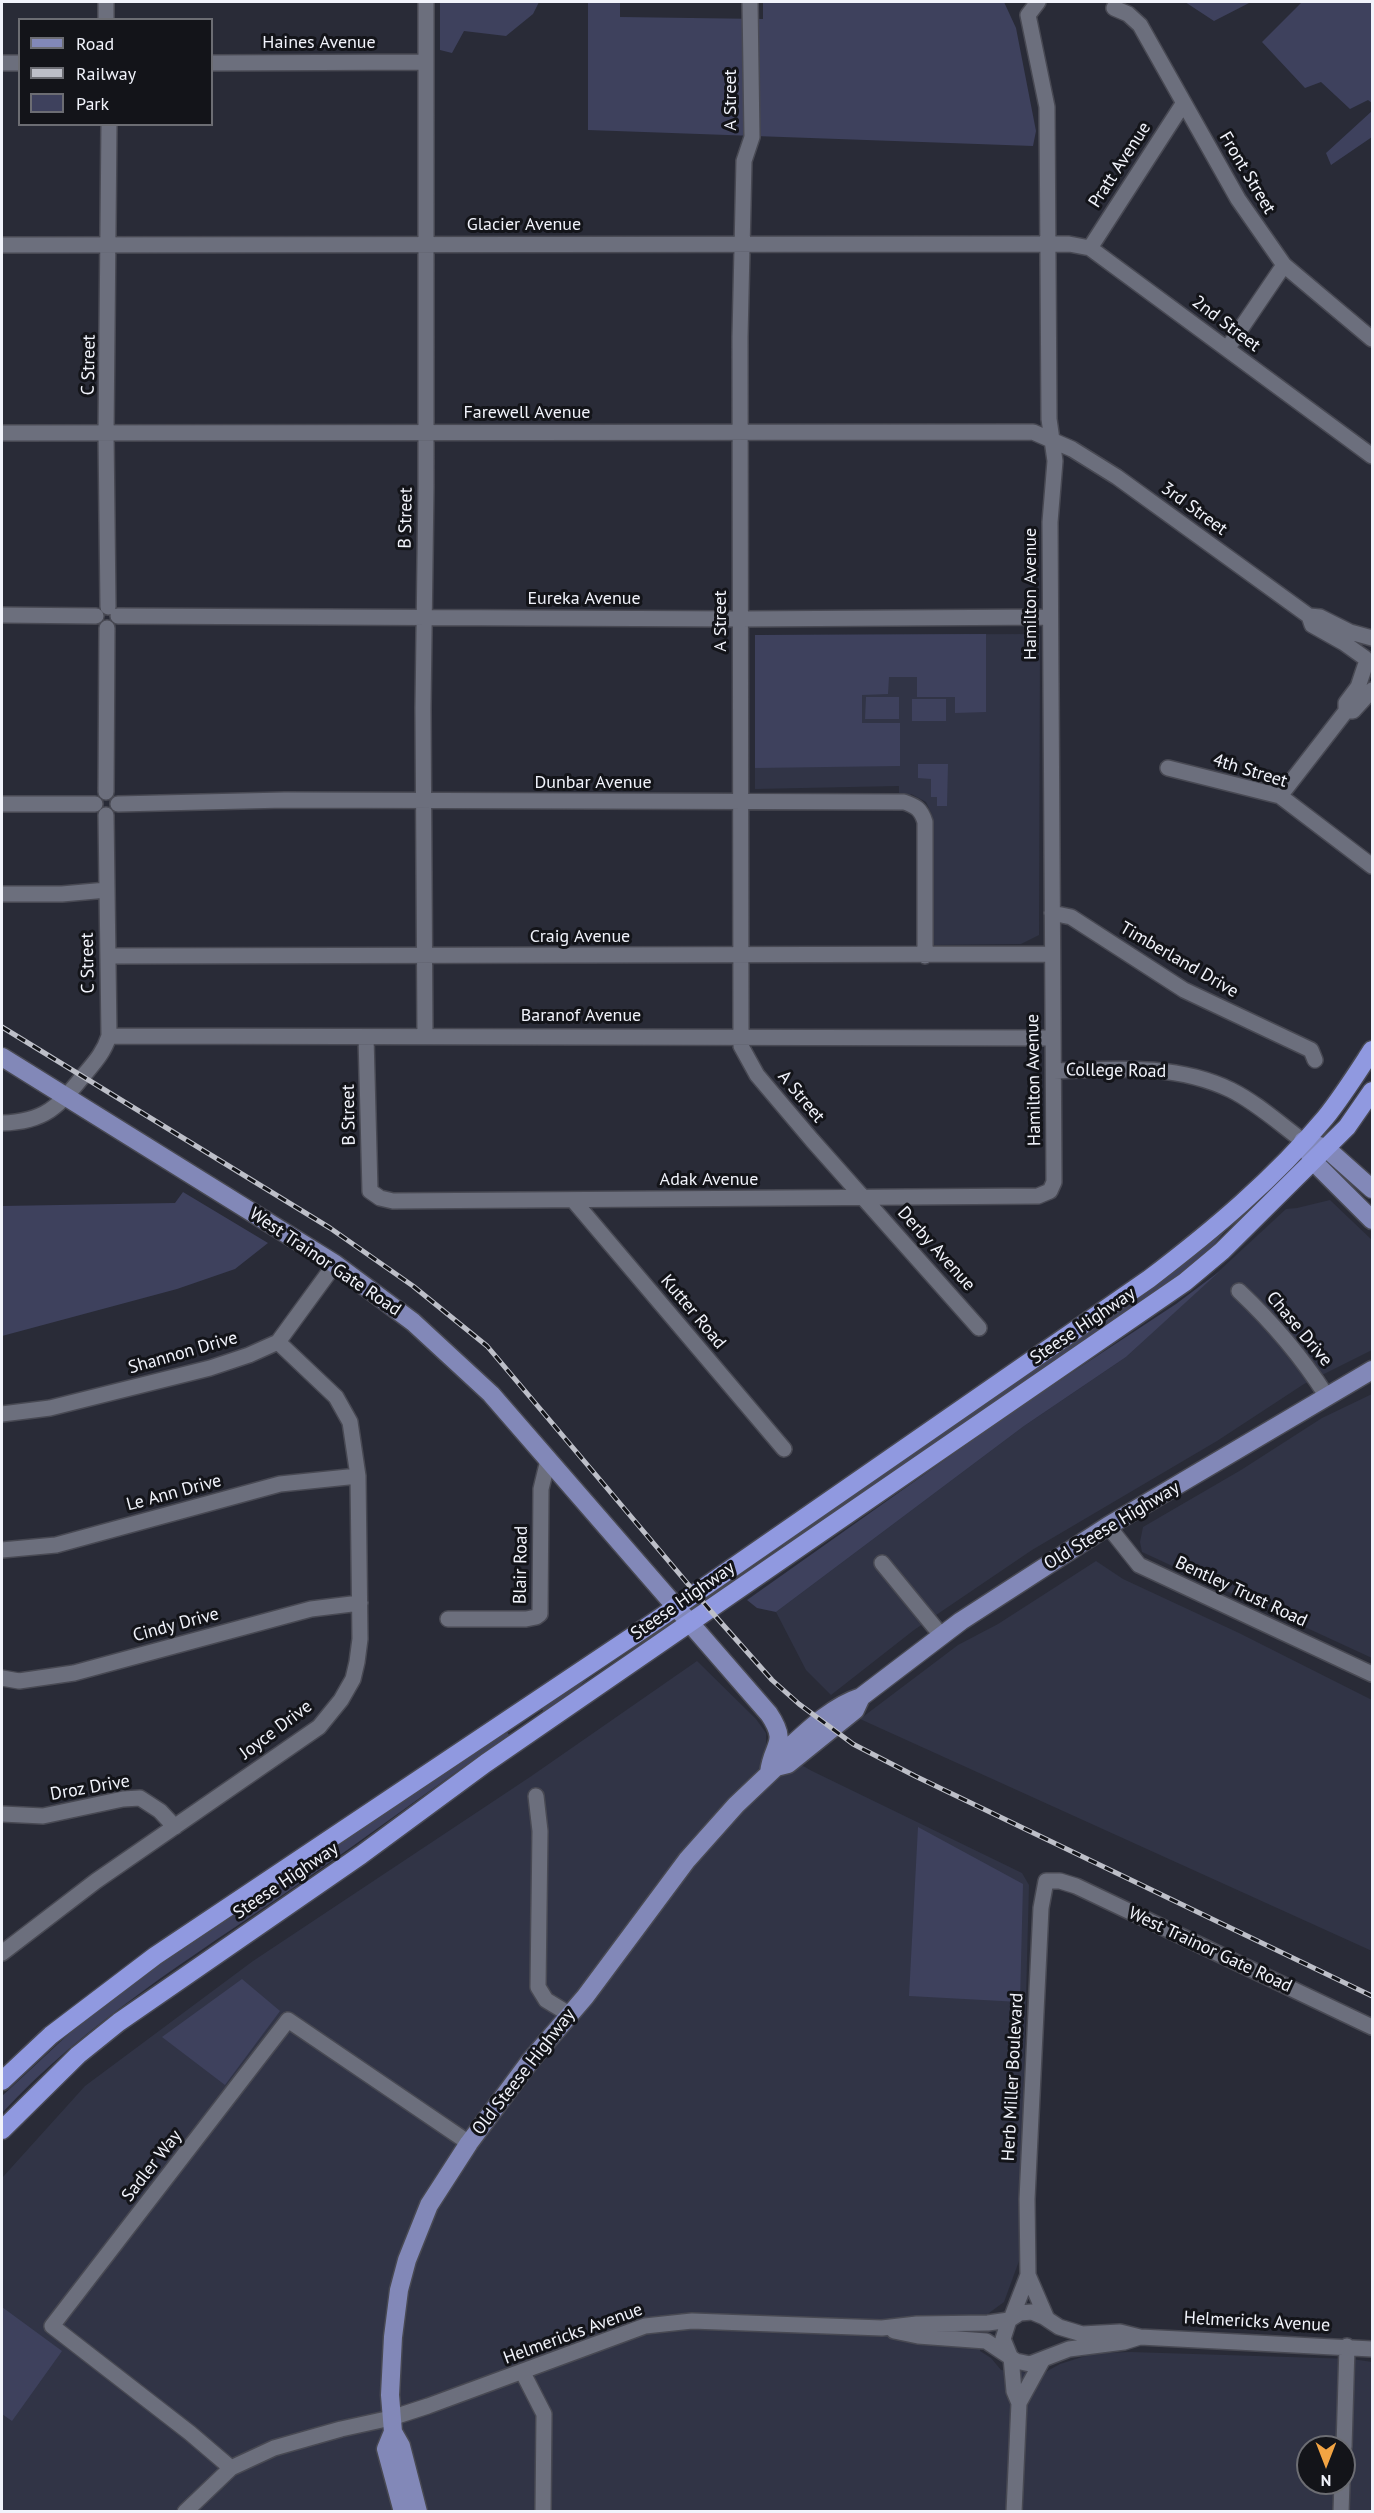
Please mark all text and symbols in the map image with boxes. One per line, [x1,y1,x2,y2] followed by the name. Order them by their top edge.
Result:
[18,18,213,126] legend
[76,32,114,55] text: Road
[262,32,376,54] street label: Haines Avenue
[76,62,136,85] text: Railway
[720,69,742,131] street label: A Street
[76,92,109,115] text: Park
[1084,118,1156,212] street label: Pratt Avenue
[1214,128,1280,218] street label: Front Street
[467,214,581,236] street label: Glacier Avenue
[1188,291,1264,357] street label: 2nd Street
[78,334,100,396] street label: C Street
[463,402,591,424] street label: Farewell Avenue
[1157,478,1231,540] street label: 3rd Street
[395,487,417,549] street label: B Street
[1020,528,1042,660] street label: Hamilton Avenue
[527,588,641,610] street label: Eureka Avenue
[710,590,732,652] street label: A Street
[1210,749,1290,793] street label: 4th Street
[534,772,652,794] street label: Dunbar Avenue
[1116,917,1242,1003] street label: Timberland Drive
[530,926,630,948] street label: Craig Avenue
[77,932,99,994] street label: C Street
[521,1005,641,1027] street label: Baranof Avenue
[1022,1014,1046,1146] street label: Hamilton Avenue
[1066,1059,1166,1083] street label: College Road
[773,1067,829,1127] street label: A Street
[338,1084,360,1146] street label: B Street
[660,1169,758,1191] street label: Adak Avenue
[893,1202,979,1296] street label: Derby Avenue
[245,1203,405,1321] street label: West Trainor Gate Road
[656,1270,730,1354] street label: Kutter Road
[1026,1283,1140,1369] street label: Steese Highway
[1262,1287,1336,1371] street label: Chase Drive
[126,1327,240,1379] street label: Shannon Drive
[124,1470,224,1516] street label: Le Ann Drive
[1040,1477,1184,1575] street label: Old Steese Highway
[510,1526,532,1604] street label: Blair Road
[1171,1552,1311,1632] street label: Bentley Trust Road
[627,1557,739,1645] street label: Steese Highway
[131,1603,221,1647] street label: Cindy Drive
[236,1696,316,1764] street label: Joyce Drive
[49,1770,131,1806] street label: Droz Drive
[229,1838,343,1924] street label: Steese Highway
[1125,1903,1295,1997] street label: West Trainor Gate Road
[998,1992,1028,2162] street label: Herb Miller Boulevard
[468,2005,580,2139] street label: Old Steese Highway
[117,2126,187,2206] street label: Sadler Way
[500,2299,646,2369] street label: Helmericks Avenue
[1183,2307,1331,2337] street label: Helmericks Avenue
[1296,2435,1356,2495] north arrow
[1321,2471,1331,2491] text: N

